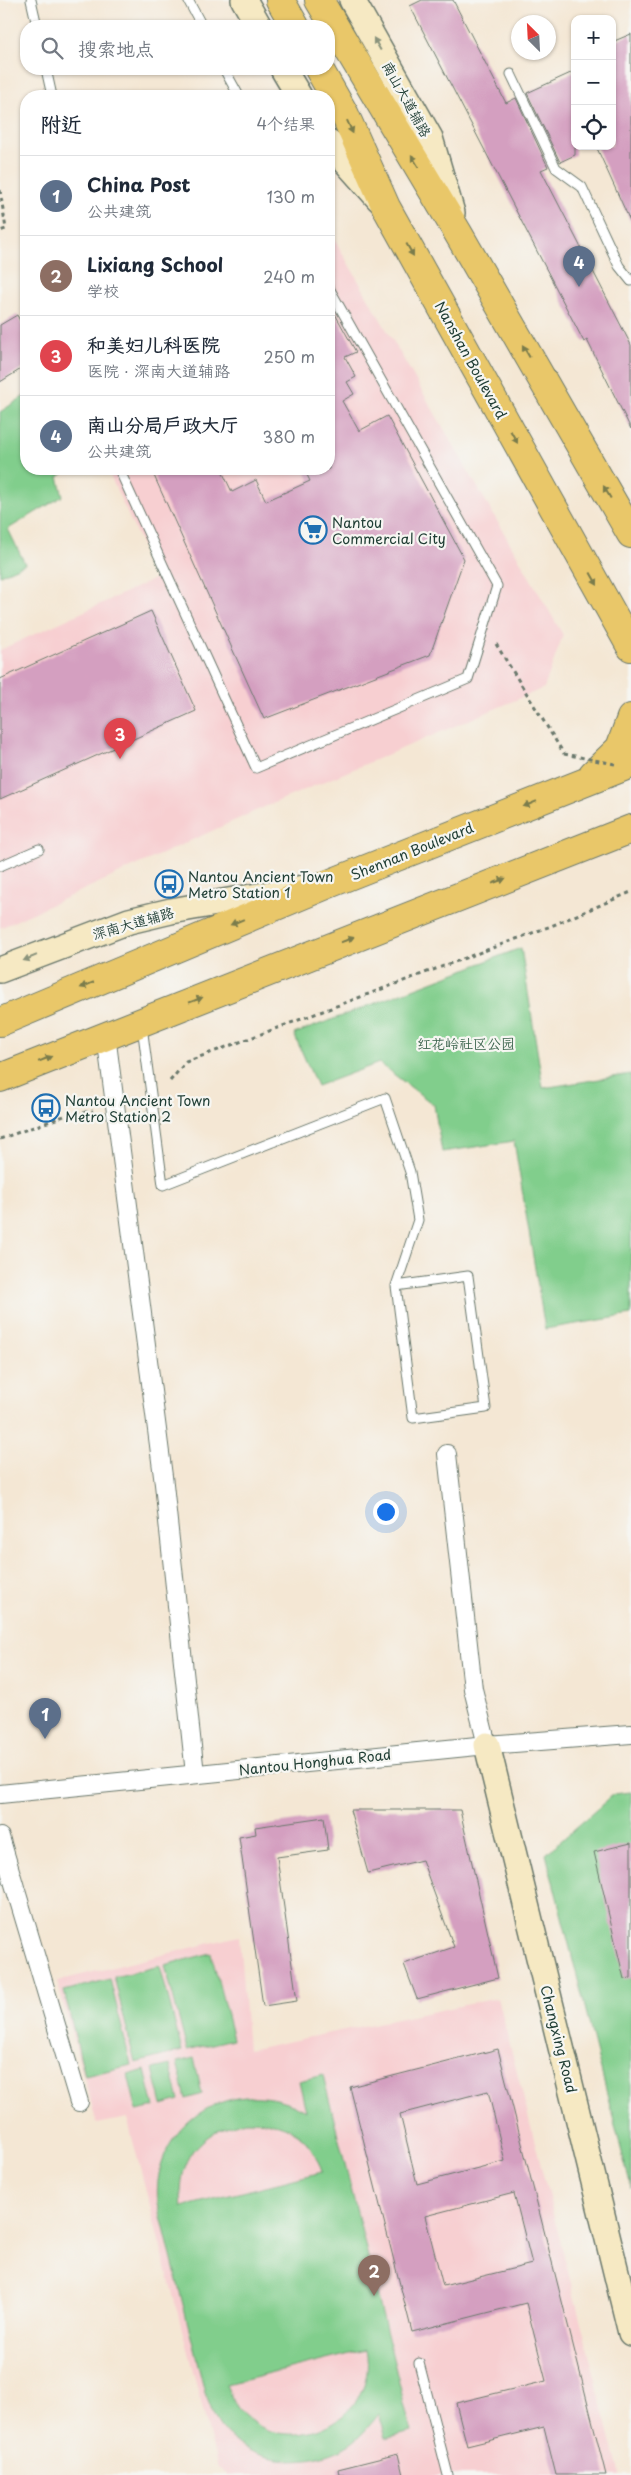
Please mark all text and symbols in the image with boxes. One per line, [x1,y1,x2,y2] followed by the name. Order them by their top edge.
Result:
[511,15,556,60] north arrow
[571,15,616,150] map controls
[571,15,616,60] button: +
[20,20,335,75] search box
[38,34,66,62] icon: search
[78,34,154,62] text: 搜索地点
[373,37,381,52] one-way arrow
[377,57,437,141] street label: 南山大道辅路
[571,60,616,105] button: −
[571,105,616,150] button: locate
[40,107,82,139] text: 附近
[256,111,315,135] text: 4个结果
[347,120,355,134] one-way arrow
[410,155,419,168] one-way arrow
[87,170,190,198] text: China Post
[52,184,60,208] text: 1
[267,184,315,208] text: 130 m
[87,198,151,222] text: 公共建筑
[405,243,414,256] one-way arrow
[563,246,595,287] pin: 4
[87,250,223,278] text: Lixiang School
[50,264,62,288] text: 2
[263,264,315,288] text: 240 m
[87,278,119,302] text: 学校
[430,297,512,423] street label: Nanshan Boulevard
[87,330,220,358] text: 和美妇儿科医院
[522,343,530,358] one-way arrow
[51,344,61,368] text: 3
[264,344,315,368] text: 250 m
[87,358,230,382] text: 医院 · 深南大道辅路
[87,410,239,438] text: 南山分局户政大厅
[51,424,61,448] text: 4
[263,424,315,448] text: 380 m
[510,431,519,444] one-way arrow
[87,438,151,462] text: 公共建筑
[602,485,611,498] one-way arrow
[332,512,446,549] place label: Nantou Commercial City
[298,515,328,545] supermarket icon: Nantou Commercial City
[590,572,598,586] one-way arrow
[104,718,136,759] pin: 3
[522,800,537,808] one-way arrow
[347,817,477,885] street label: Shennan Boulevard
[188,866,333,903] place label: Nantou Ancient Town Metro Station 1
[154,869,184,899] bus stop icon: Nantou Ancient Town Metro Station 1
[492,877,507,885] one-way arrow
[90,901,176,945] street label: 深南大道辅路
[229,918,244,926] one-way arrow
[340,936,355,943] one-way arrow
[22,954,37,962] one-way arrow
[79,981,94,989] one-way arrow
[189,995,203,1003] one-way arrow
[417,1033,515,1054] park label: 红花岭社区公园
[38,1055,52,1063] one-way arrow
[65,1090,210,1127] place label: Nantou Ancient Town Metro Station 2
[31,1093,61,1123] bus stop icon: Nantou Ancient Town Metro Station 2
[373,1499,399,1525] your location
[29,1698,61,1739] pin: 1
[238,1744,392,1780] street label: Nantou Honghua Road
[535,1983,583,2095] street label: Changxing Road
[358,2255,390,2296] pin: 2

